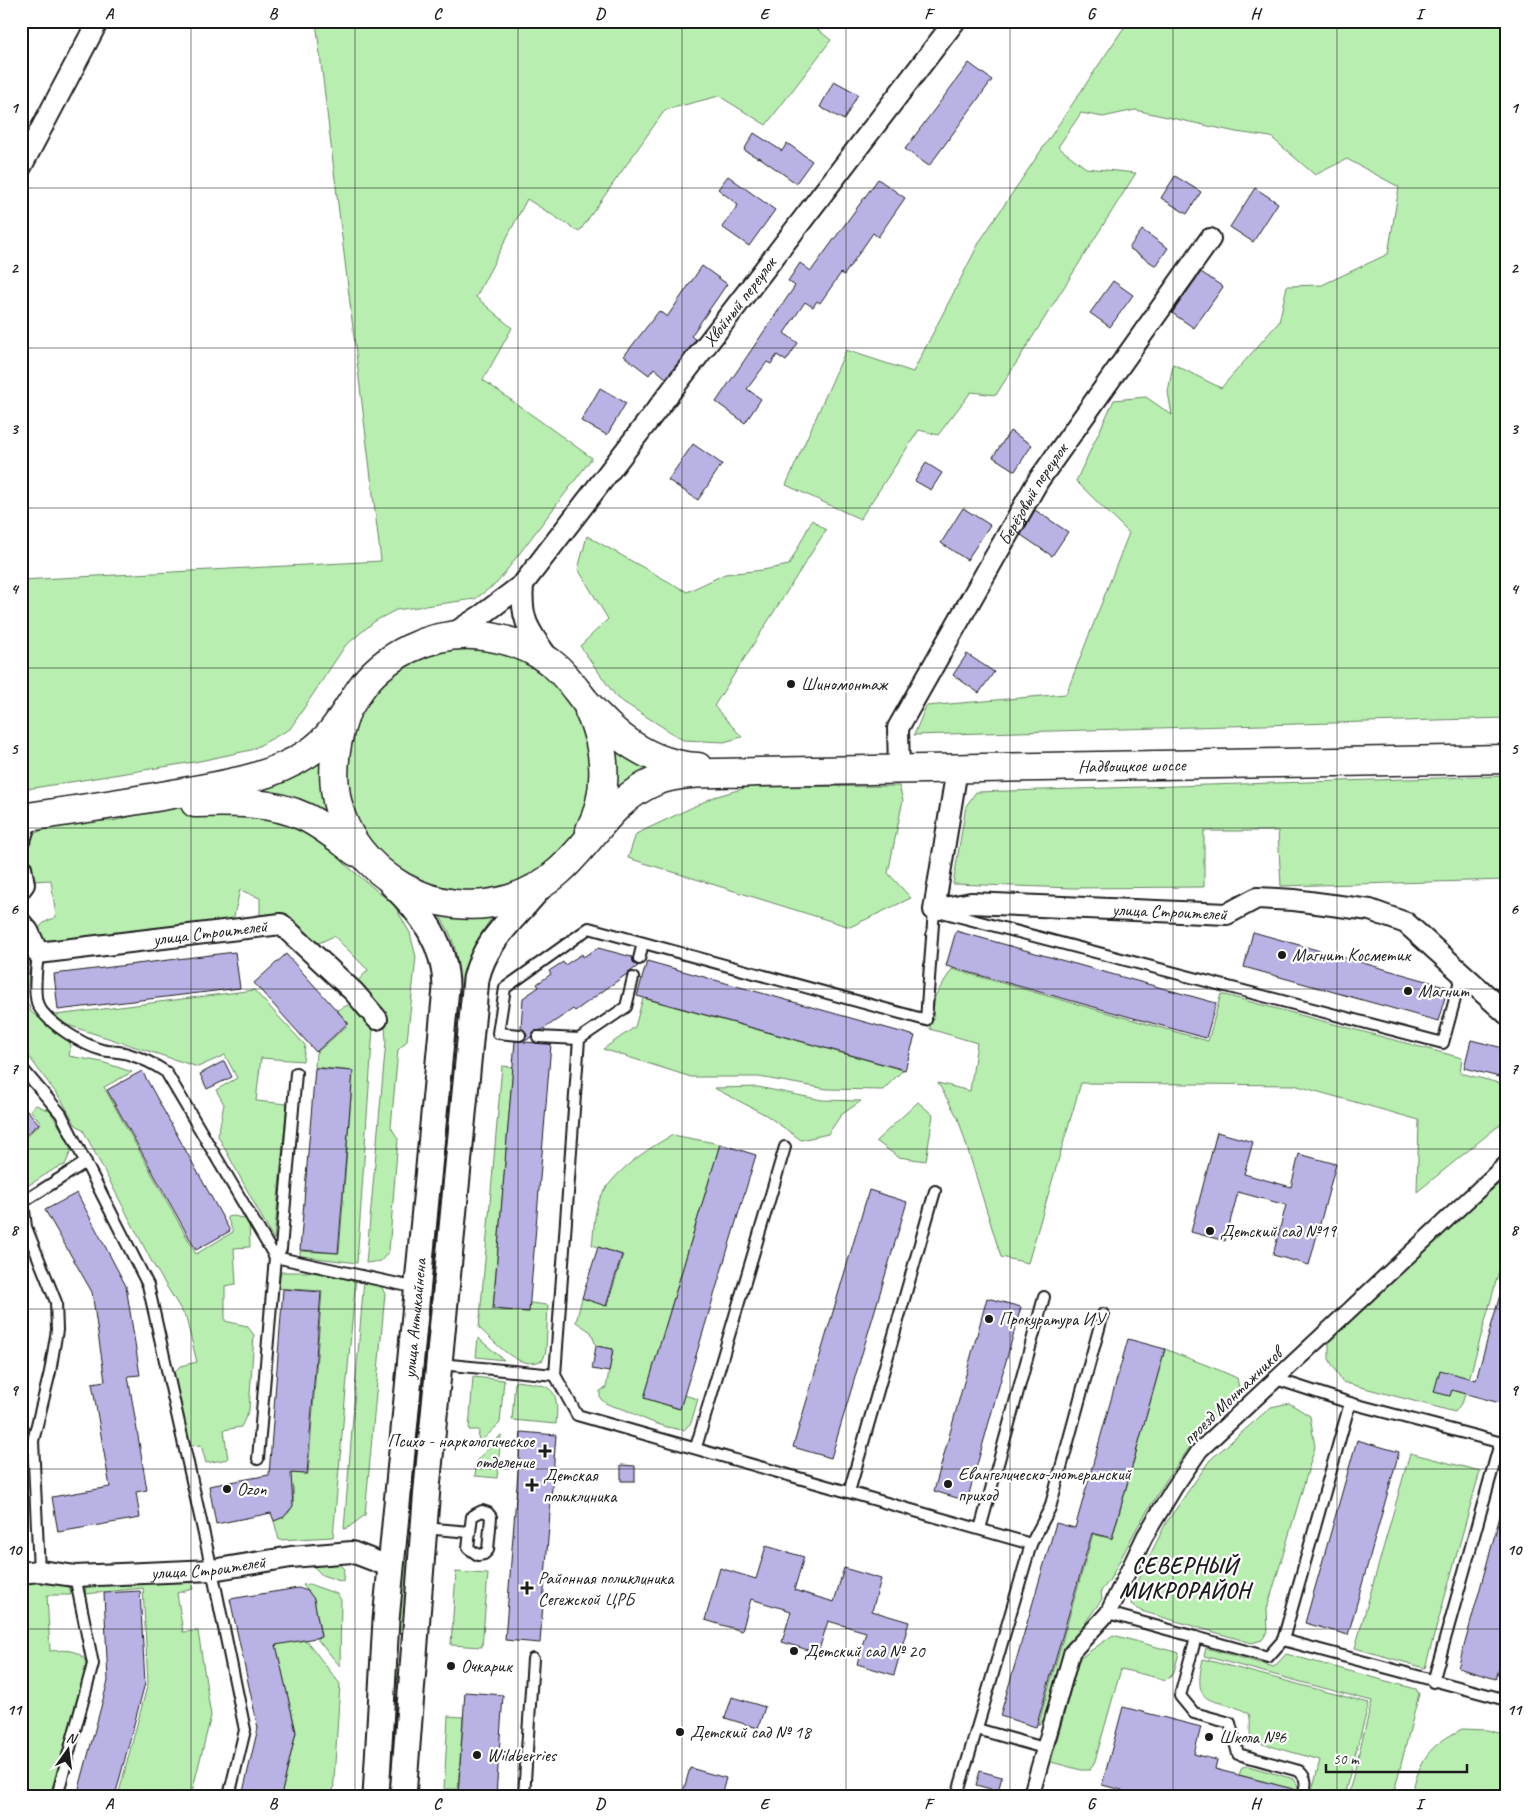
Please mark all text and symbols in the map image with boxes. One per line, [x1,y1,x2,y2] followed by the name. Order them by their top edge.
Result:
[105,4,115,24] text: A
[269,4,279,24] text: B
[433,4,443,24] text: C
[595,4,606,24] text: D
[760,4,771,24] text: E
[924,4,935,24] text: F
[1087,4,1097,24] text: G
[1250,4,1262,24] text: H
[1416,4,1426,24] text: I
[10,98,19,118] text: 1
[1510,98,1519,118] text: 1
[698,251,782,351] street label: Хвойный переулок
[10,258,19,278] text: 2
[1510,258,1519,278] text: 2
[10,419,19,439] text: 3
[1510,419,1519,439] text: 3
[993,437,1074,549] street label: Берёзовый переулок
[10,579,19,599] text: 4
[1510,579,1519,599] text: 4
[801,673,889,695] place label: Шиномонтаж
[785,678,797,690] marker: Шиномонтаж
[11,739,20,759] text: 5
[1511,739,1520,759] text: 5
[1078,754,1187,777] street label: Надвоицкое шоссе
[1110,898,1229,925] street label: улица Строителей
[10,899,19,919] text: 6
[1510,899,1519,919] text: 6
[151,915,270,950] street label: улица Строителей
[1292,944,1413,966] place label: Магнит Косметик
[1276,949,1288,961] marker: Магнит Косметик
[1418,980,1470,1002] place label: Магнит
[1402,985,1414,997] marker: Магнит
[10,1059,19,1079] text: 7
[1510,1059,1519,1079] text: 7
[10,1220,19,1240] text: 8
[1220,1220,1338,1242] place label: Детский сад №19
[1510,1220,1519,1240] text: 8
[1204,1225,1216,1237] marker: Детский сад №19
[398,1256,431,1381] street label: улица Антикайнена
[999,1308,1108,1330] place label: Прокуратура ИУ
[983,1313,995,1325] marker: Прокуратура ИУ
[1178,1340,1290,1449] street label: проезд Монтажников
[10,1380,19,1400] text: 9
[1510,1380,1519,1400] text: 9
[387,1430,535,1473] place label: Психо - наркологическое отделение
[538,1444,552,1458] marker: Психо - наркологическое отделение
[958,1463,1133,1506] place label: Евангелическо-лютеранский приход
[543,1464,618,1507] place label: Детская поликлиника
[237,1478,267,1500] place label: Ozon
[525,1478,539,1492] marker: Детская поликлиника
[942,1478,954,1490] marker: Евангелическо-лютеранский приход
[221,1483,233,1495] marker: Ozon
[7,1540,23,1560] text: 10
[1507,1540,1523,1560] text: 10
[150,1550,268,1584] street label: улица Строителей
[1119,1552,1254,1605] district label: СЕВЕРНЫЙ МИКРОРАЙОН
[538,1567,675,1610] place label: Районная поликлиника Сегежской ЦРБ
[520,1581,534,1595] marker: Районная поликлиника Сегежской ЦРБ
[804,1640,926,1662] place label: Детский сад № 20
[788,1645,800,1657] marker: Детский сад № 20
[461,1655,514,1677] place label: Очкарик
[445,1660,457,1672] marker: Очкарик
[7,1700,23,1720] text: 11
[1507,1700,1523,1720] text: 11
[690,1721,812,1743] place label: Детский сад № 18
[42,1724,92,1774] north arrow
[674,1726,686,1738] marker: Детский сад № 18
[1219,1726,1287,1748] place label: Школа №6
[65,1729,80,1748] text: N
[1203,1731,1215,1743] marker: Школа №6
[1326,1742,1467,1774] scale bar
[487,1744,558,1766] place label: Wildberries
[471,1749,483,1761] marker: Wildberries
[1333,1750,1360,1769] text: 50 m
[105,1794,115,1814] text: A
[269,1794,279,1814] text: B
[433,1794,443,1814] text: C
[595,1794,606,1814] text: D
[760,1794,771,1814] text: E
[924,1794,935,1814] text: F
[1087,1794,1097,1814] text: G
[1250,1794,1262,1814] text: H
[1416,1794,1426,1814] text: I

